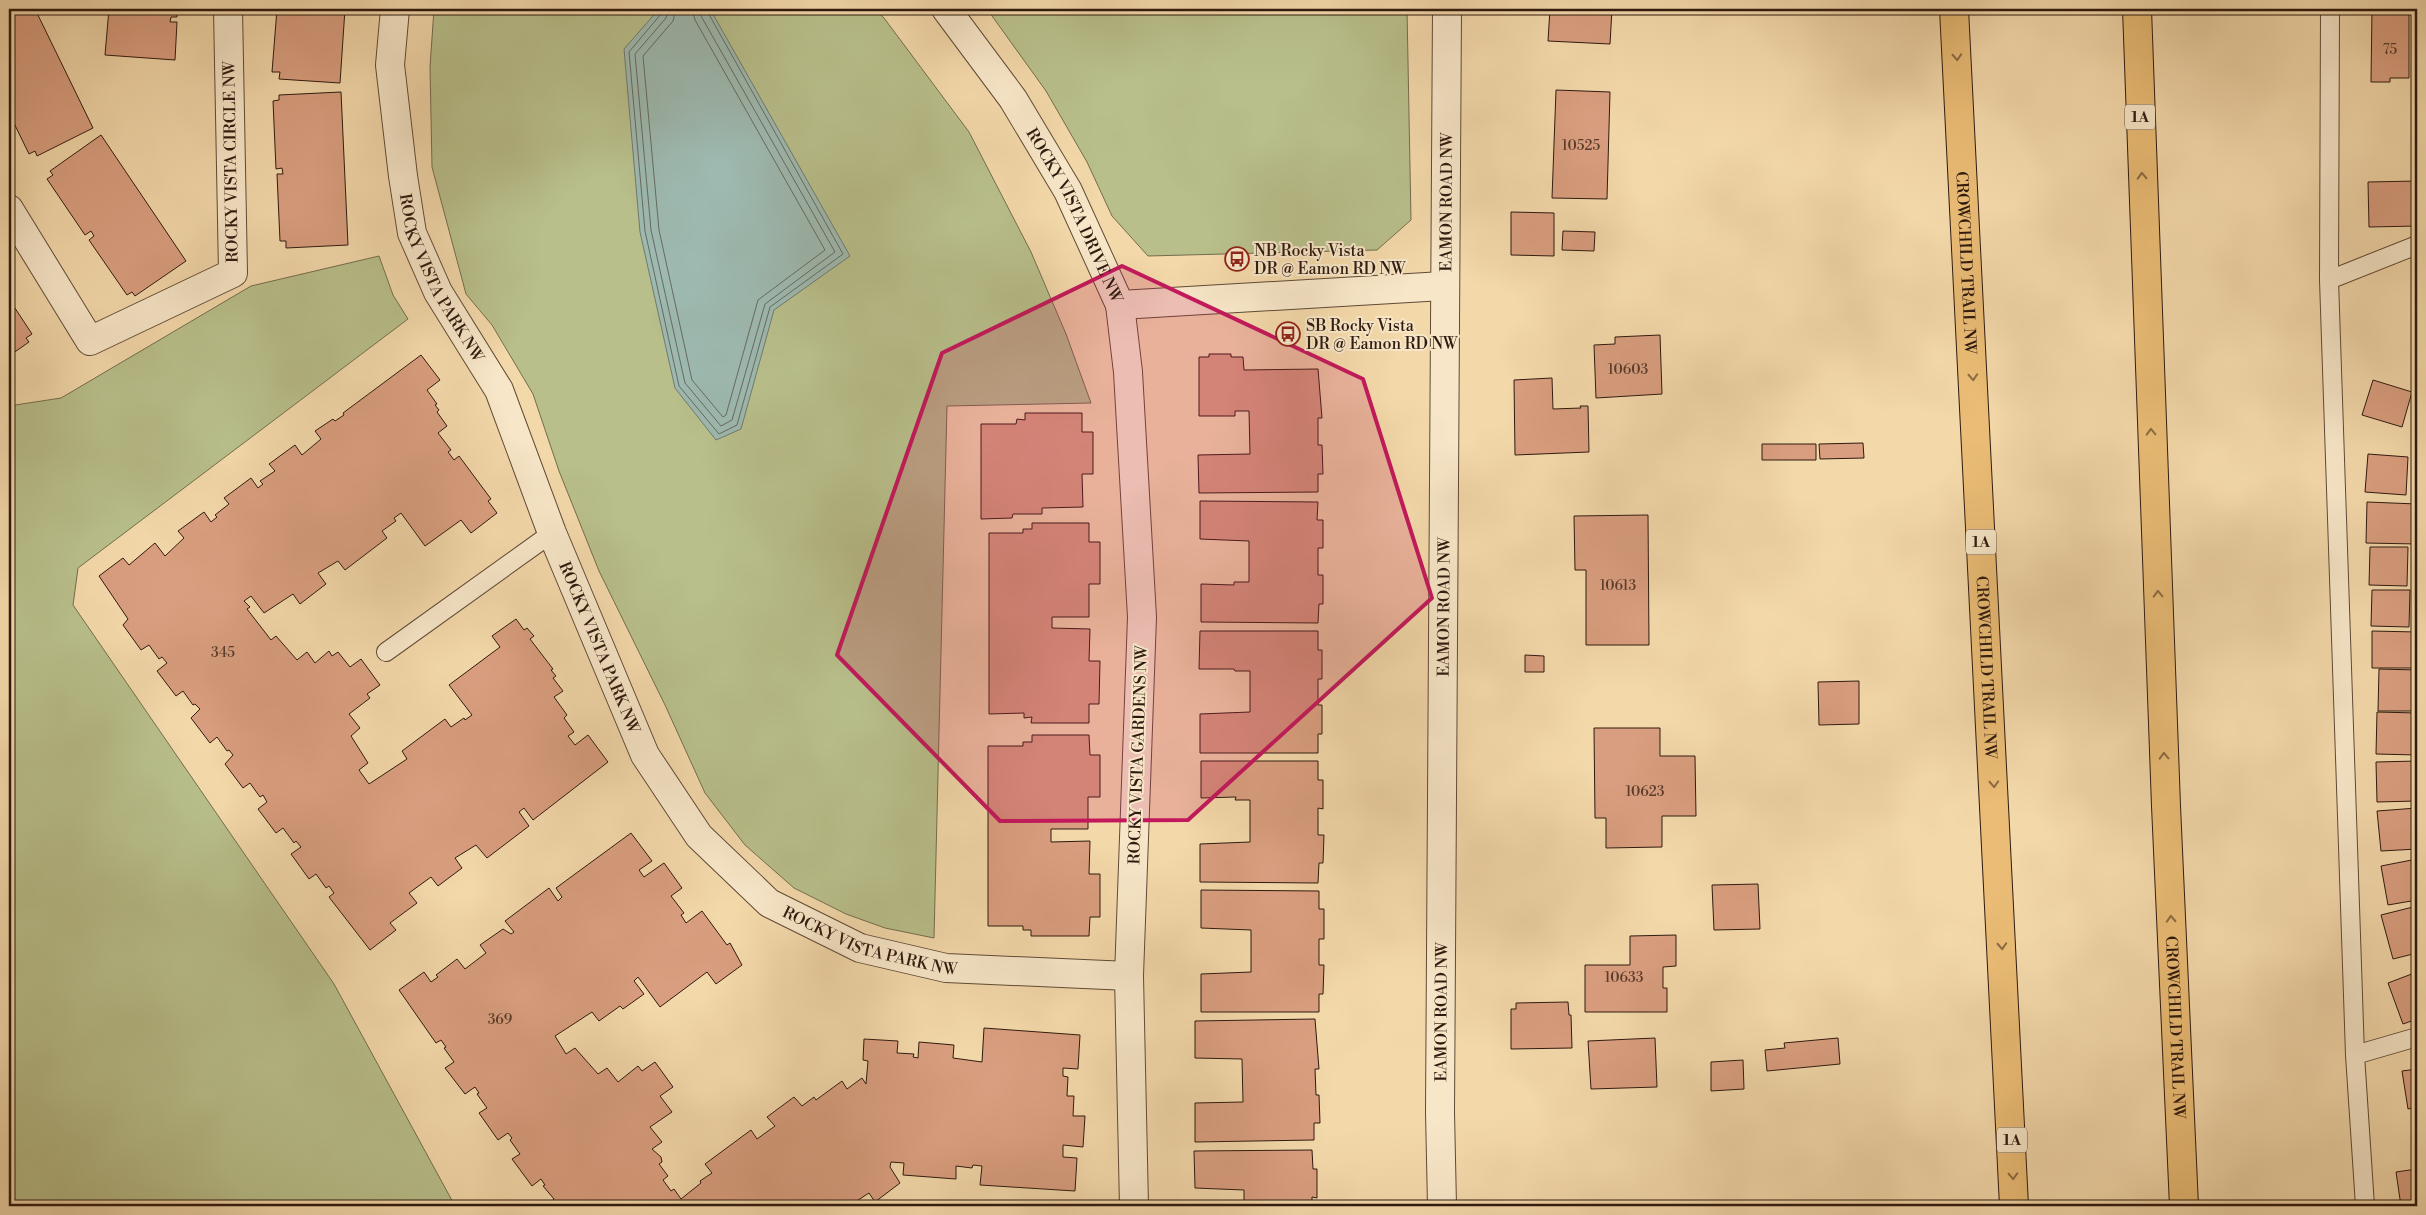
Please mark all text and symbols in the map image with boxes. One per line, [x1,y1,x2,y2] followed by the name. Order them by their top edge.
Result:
[2383,41,2398,59] house number: 75
[1951,54,1962,62] one-way arrow
[219,60,243,263] street label: ROCKY VISTA CIRCLE NW
[2125,104,2155,130] road number: 1A
[1022,124,1127,306] street label: ROCKY VISTA DRIVE NW
[1436,132,1457,272] street label: EAMON ROAD NW
[1562,137,1600,155] house number: 10525
[1951,171,1980,355] street label: CROWCHILD TRAIL NW
[2137,172,2147,180] one-way arrow
[395,192,488,366] street label: ROCKY VISTA PARK NW
[1254,241,1406,279] place label: NB Rocky Vista DR @ Eamon RD NW
[1224,246,1250,272] bus stop icon: NB Rocky Vista DR @ Eamon RD NW
[1306,316,1458,354] place label: SB Rocky Vista DR @ Eamon RD NW
[1275,321,1301,347] bus stop icon: SB Rocky Vista DR @ Eamon RD NW
[1608,361,1648,379] house number: 10603
[1968,374,1978,381] one-way arrow
[2146,427,2157,435] one-way arrow
[1966,530,1996,554] road number: 1A
[1434,537,1455,677] street label: EAMON ROAD NW
[554,559,644,737] street label: ROCKY VISTA PARK NW
[1971,575,2001,760] street label: CROWCHILD TRAIL NW
[1600,577,1637,595] house number: 10613
[2152,590,2163,598] one-way arrow
[211,644,235,662] house number: 345
[1124,645,1152,865] street label: ROCKY VISTA GARDENS NW
[2159,752,2170,760] one-way arrow
[1988,780,1999,788] one-way arrow
[1625,783,1665,801] house number: 10623
[779,902,958,980] street label: ROCKY VISTA PARK NW
[2166,914,2177,922] one-way arrow
[2161,935,2189,1120] street label: CROWCHILD TRAIL NW
[1431,942,1452,1082] street label: EAMON ROAD NW
[1997,943,2008,951] one-way arrow
[1605,969,1644,987] house number: 10633
[488,1011,512,1029] house number: 369
[1997,1128,2027,1152] road number: 1A
[2008,1172,2019,1180] one-way arrow

